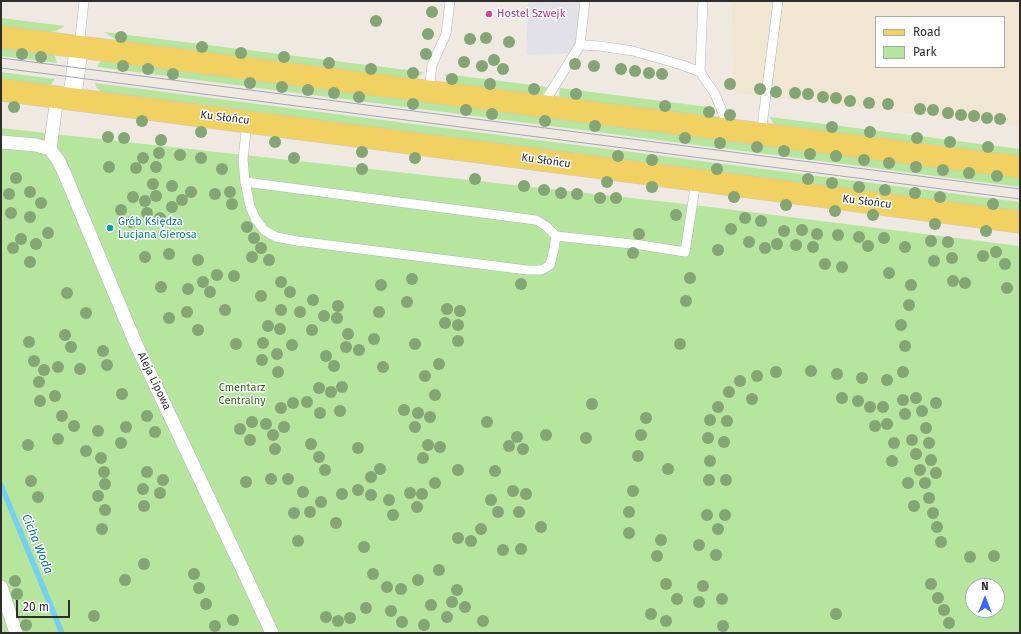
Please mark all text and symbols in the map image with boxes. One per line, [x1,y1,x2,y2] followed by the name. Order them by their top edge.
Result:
[497,7,565,21] place label: Hostel Szwejk
[484,9,494,19] marker: Hostel Szwejk
[875,16,1005,68] legend
[913,25,941,39] text: Road
[913,45,937,59] text: Park
[200,108,250,128] street label: Ku Słońcu
[521,151,571,171] street label: Ku Słońcu
[842,192,892,212] street label: Ku Słońcu
[118,215,197,241] place label: Grób Księdza Lucjana Gierosa
[105,223,115,233] marker: Grób Księdza Lucjana Gierosa
[134,350,174,412] street label: Aleja Lipowa
[218,381,266,407] park label: Cmentarz Centralny
[19,512,55,576] water label: Cicha Woda
[965,578,1005,618] north arrow
[981,580,989,593] text: N
[18,592,72,618] scale bar
[23,600,49,614] text: 20 m

